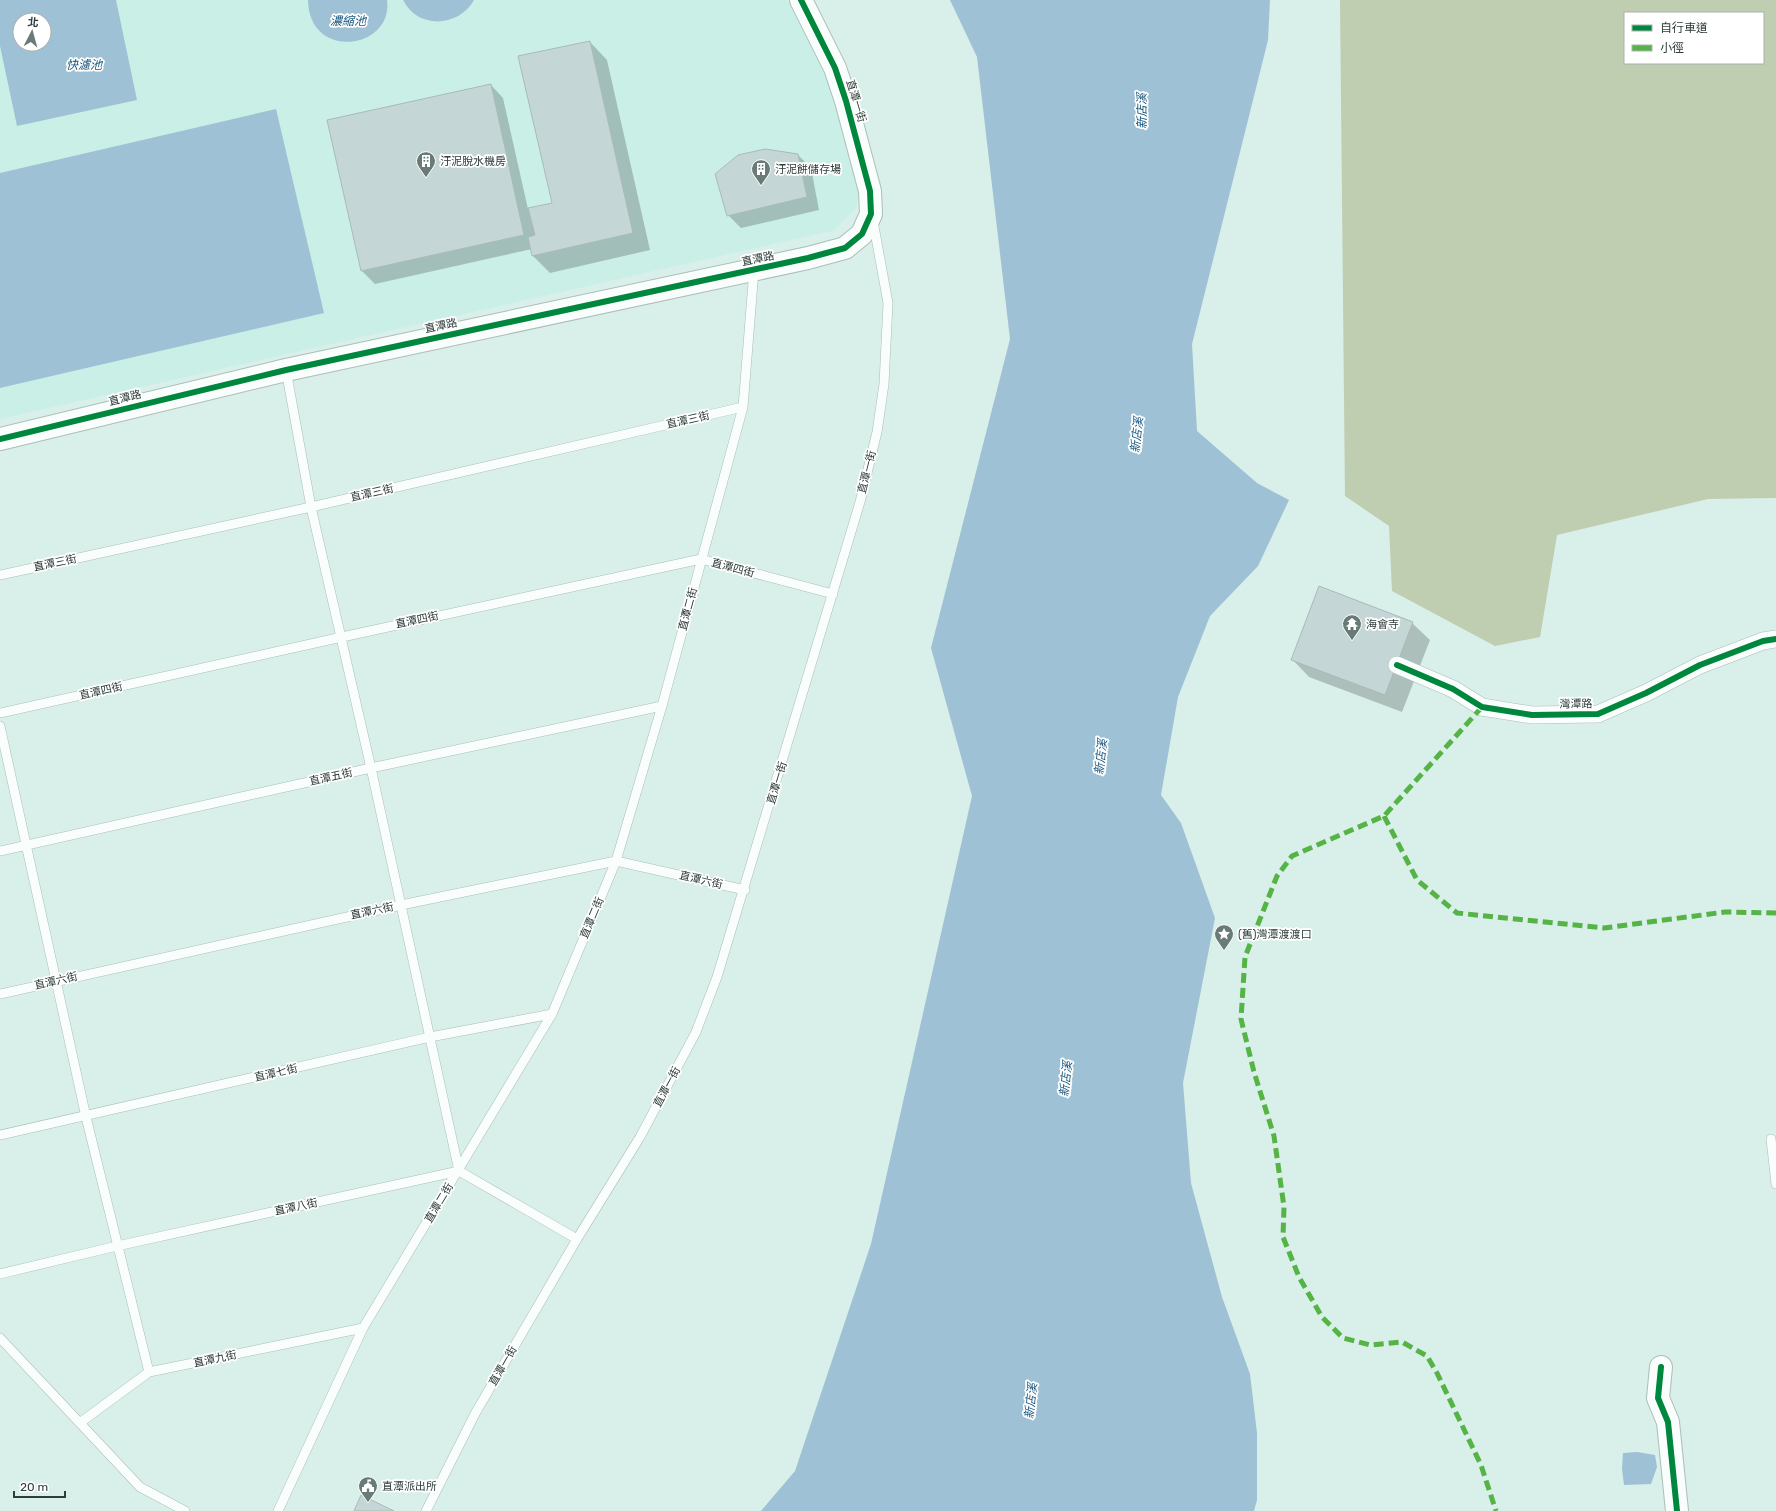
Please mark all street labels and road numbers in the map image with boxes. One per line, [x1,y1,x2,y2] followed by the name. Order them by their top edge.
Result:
[843,78,869,124] street label: 直潭一街
[741,249,775,269] street label: 直潭路
[424,316,458,336] street label: 直潭路
[107,388,143,408] street label: 直潭路
[665,409,711,431] street label: 直潭三街
[855,449,879,495] street label: 直潭一街
[349,482,395,504] street label: 直潭三街
[32,552,78,574] street label: 直潭三街
[710,556,756,580] street label: 直潭四街
[676,586,700,632] street label: 直潭二街
[394,609,440,631] street label: 直潭四街
[78,680,124,702] street label: 直潭四街
[1559,697,1593,711] street label: 灣潭路
[764,760,790,806] street label: 直潭一街
[308,766,354,788] street label: 直潭五街
[678,869,724,891] street label: 直潭六街
[577,895,607,941] street label: 直潭二街
[349,900,395,922] street label: 直潭六街
[33,970,79,992] street label: 直潭六街
[253,1062,299,1084] street label: 直潭七街
[651,1065,683,1109] street label: 直潭一街
[422,1181,456,1225] street label: 直潭二街
[273,1196,319,1218] street label: 直潭八街
[486,1344,520,1388] street label: 直潭一街
[192,1348,238,1370] street label: 直潭九街

